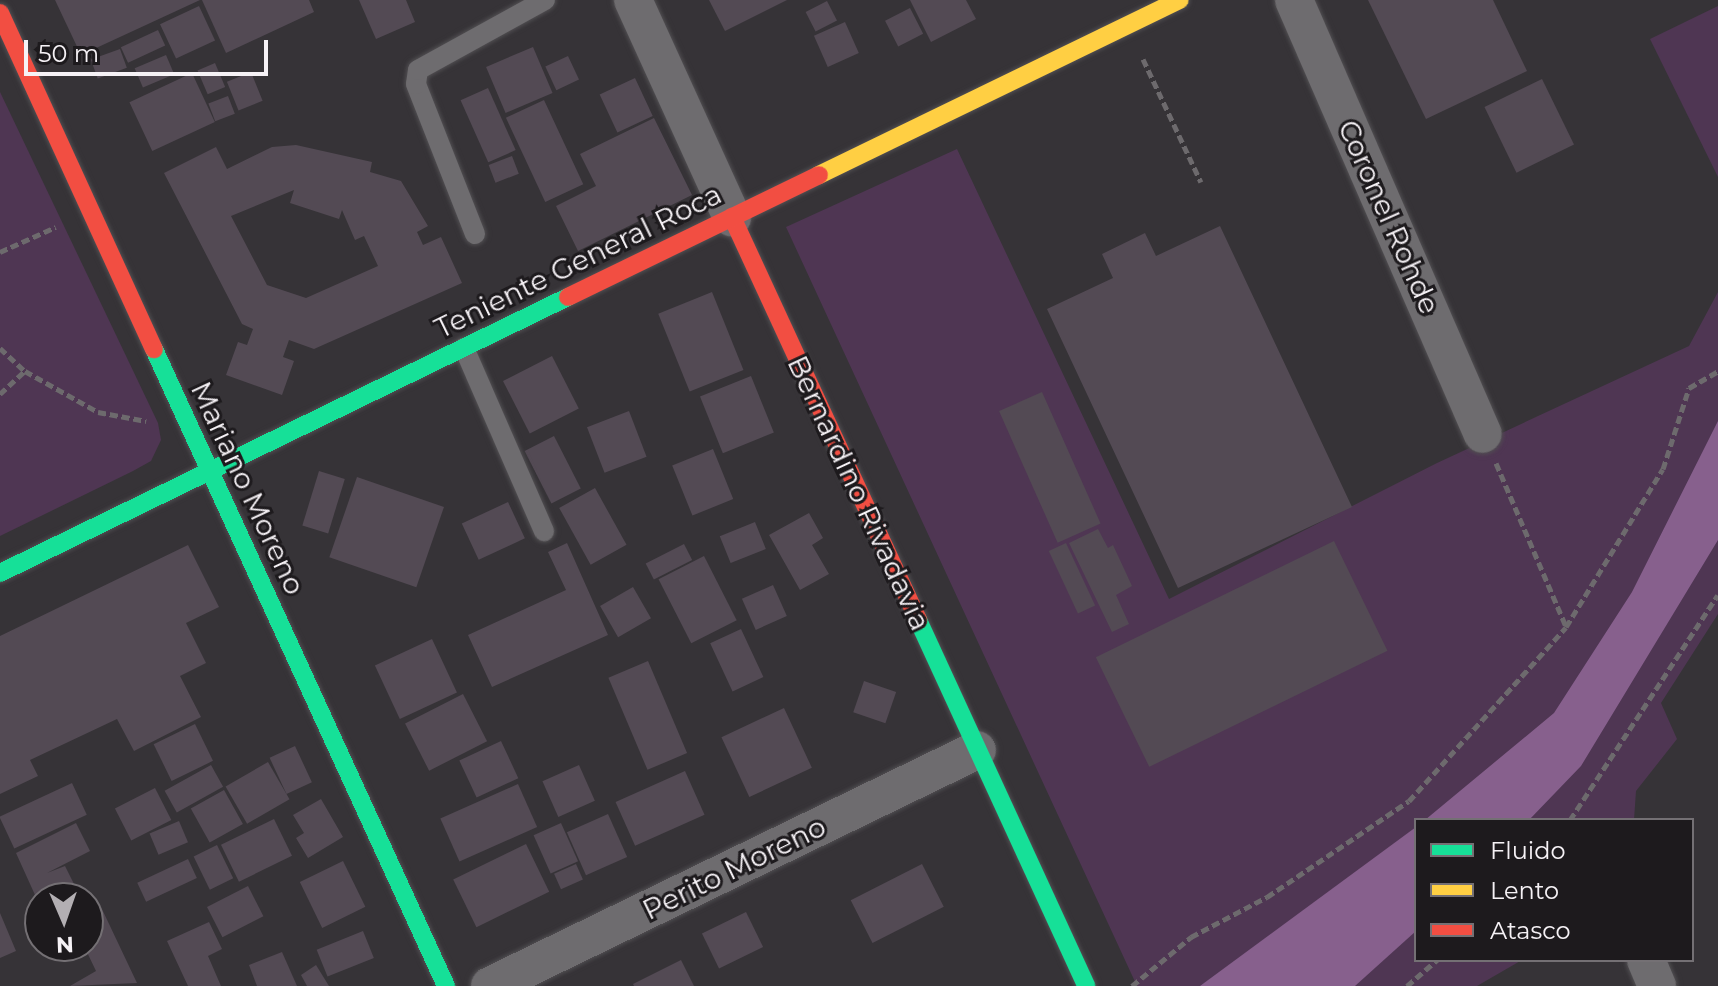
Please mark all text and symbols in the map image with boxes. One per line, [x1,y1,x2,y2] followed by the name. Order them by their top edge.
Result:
[28,24,272,74] scale bar
[38,39,99,68] text: 50 m
[1331,115,1447,319] street label: Coronel Rohde
[429,177,727,345] street label: Teniente General Roca
[781,350,937,636] street label: Bernardino Rivadavia
[184,376,312,600] street label: Mariano Moreno
[637,809,831,927] street label: Perito Moreno
[1414,818,1694,962] legend
[1490,836,1566,865] text: Fluido
[1490,876,1559,905] text: Lento
[24,882,104,962] north arrow
[1490,916,1571,945] text: Atasco
[55,931,74,958] text: N

